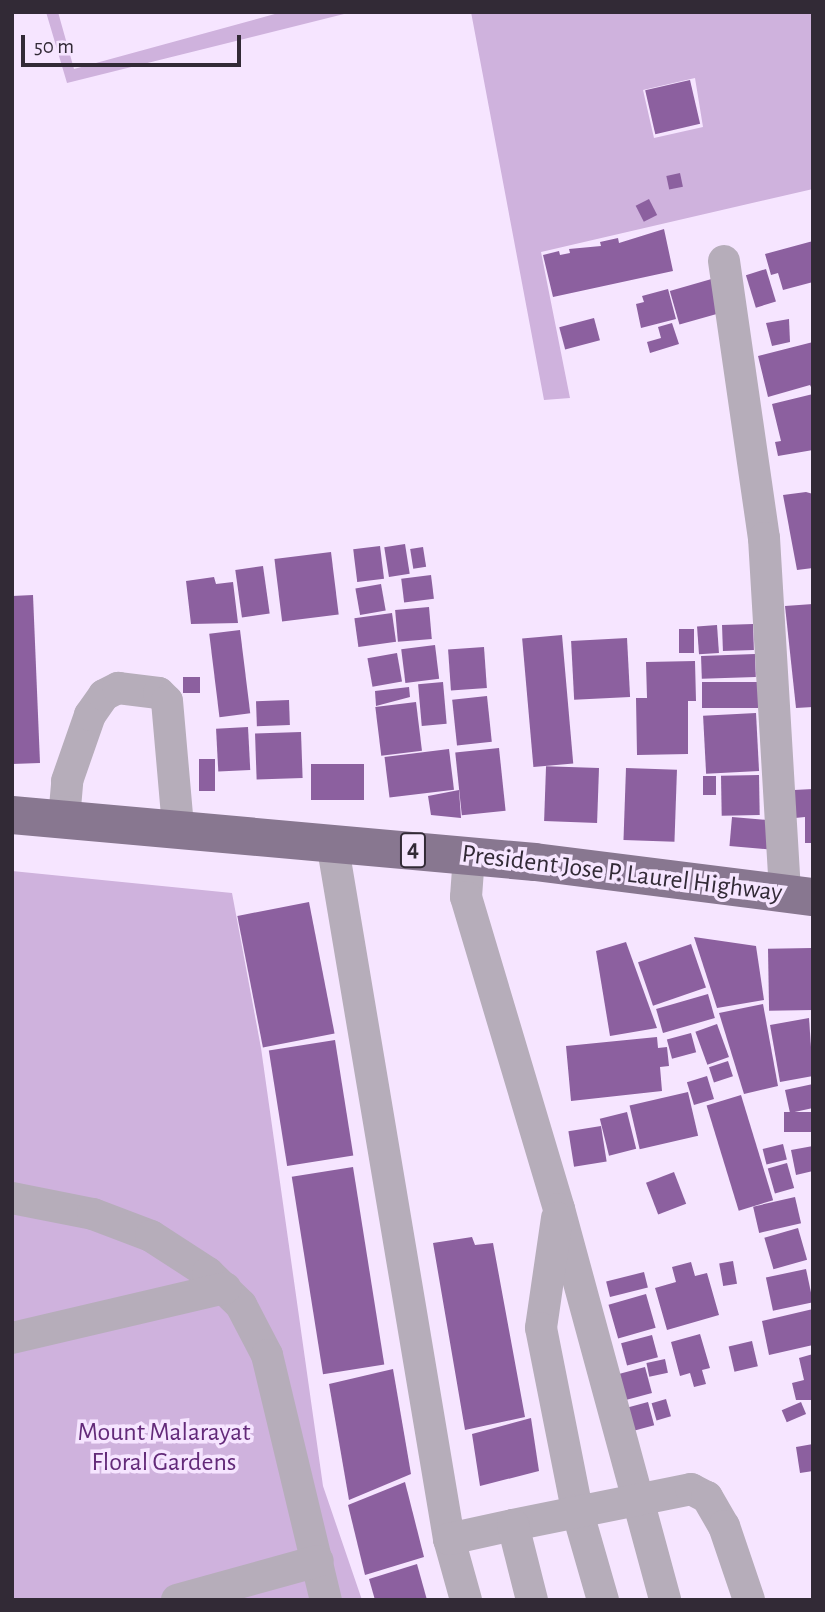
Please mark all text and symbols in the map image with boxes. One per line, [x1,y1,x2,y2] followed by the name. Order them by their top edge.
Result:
[24,21,245,65] scale bar
[34,36,74,57] text: 50 m
[399,830,427,870] road number: 4
[460,839,784,909] street label: President Jose P. Laurel Highway
[77,1417,251,1478] park label: Mount Malarayat Floral Gardens

